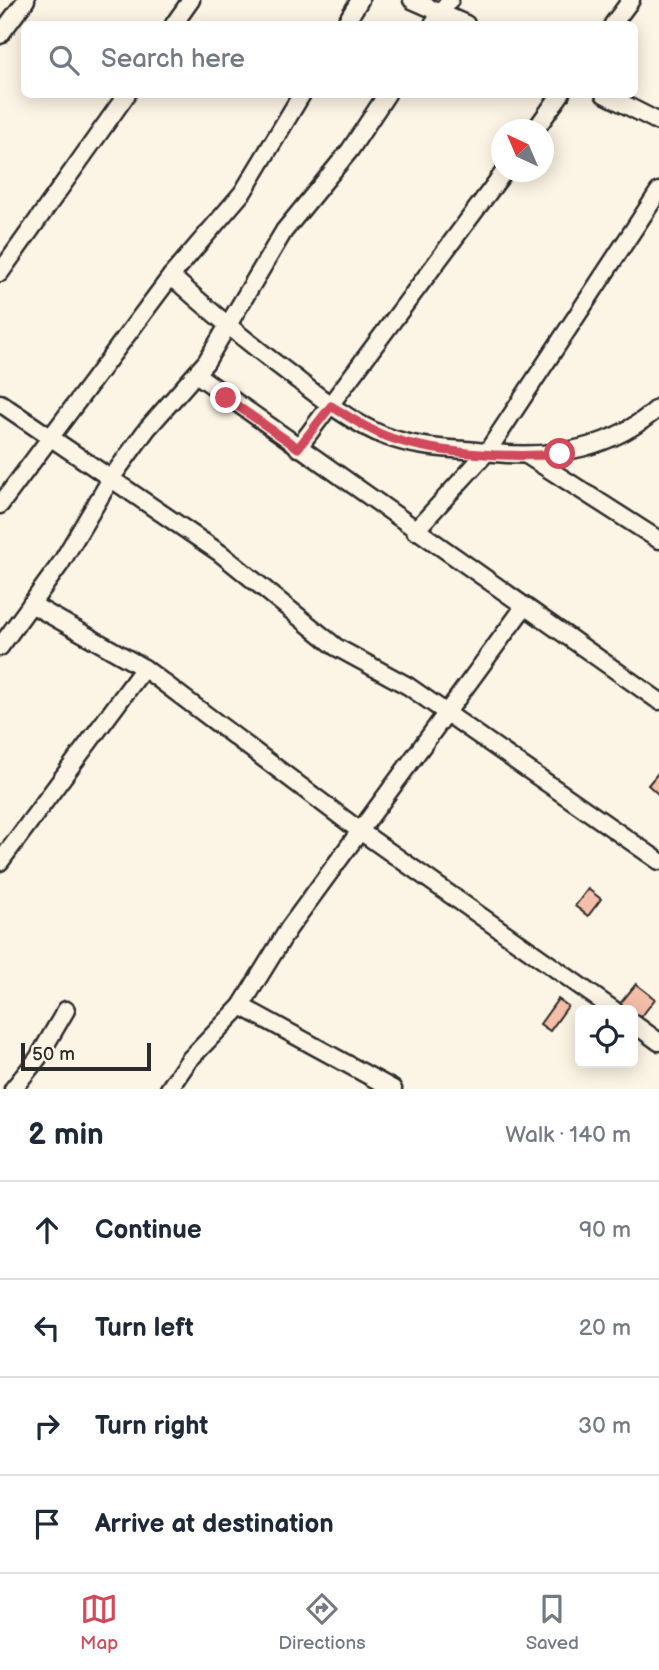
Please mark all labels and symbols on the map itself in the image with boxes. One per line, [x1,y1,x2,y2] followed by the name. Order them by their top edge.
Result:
[491,119,554,182] north arrow
[210,382,241,413] route end
[544,438,575,469] route start
[21,1040,150,1072] scale bar

